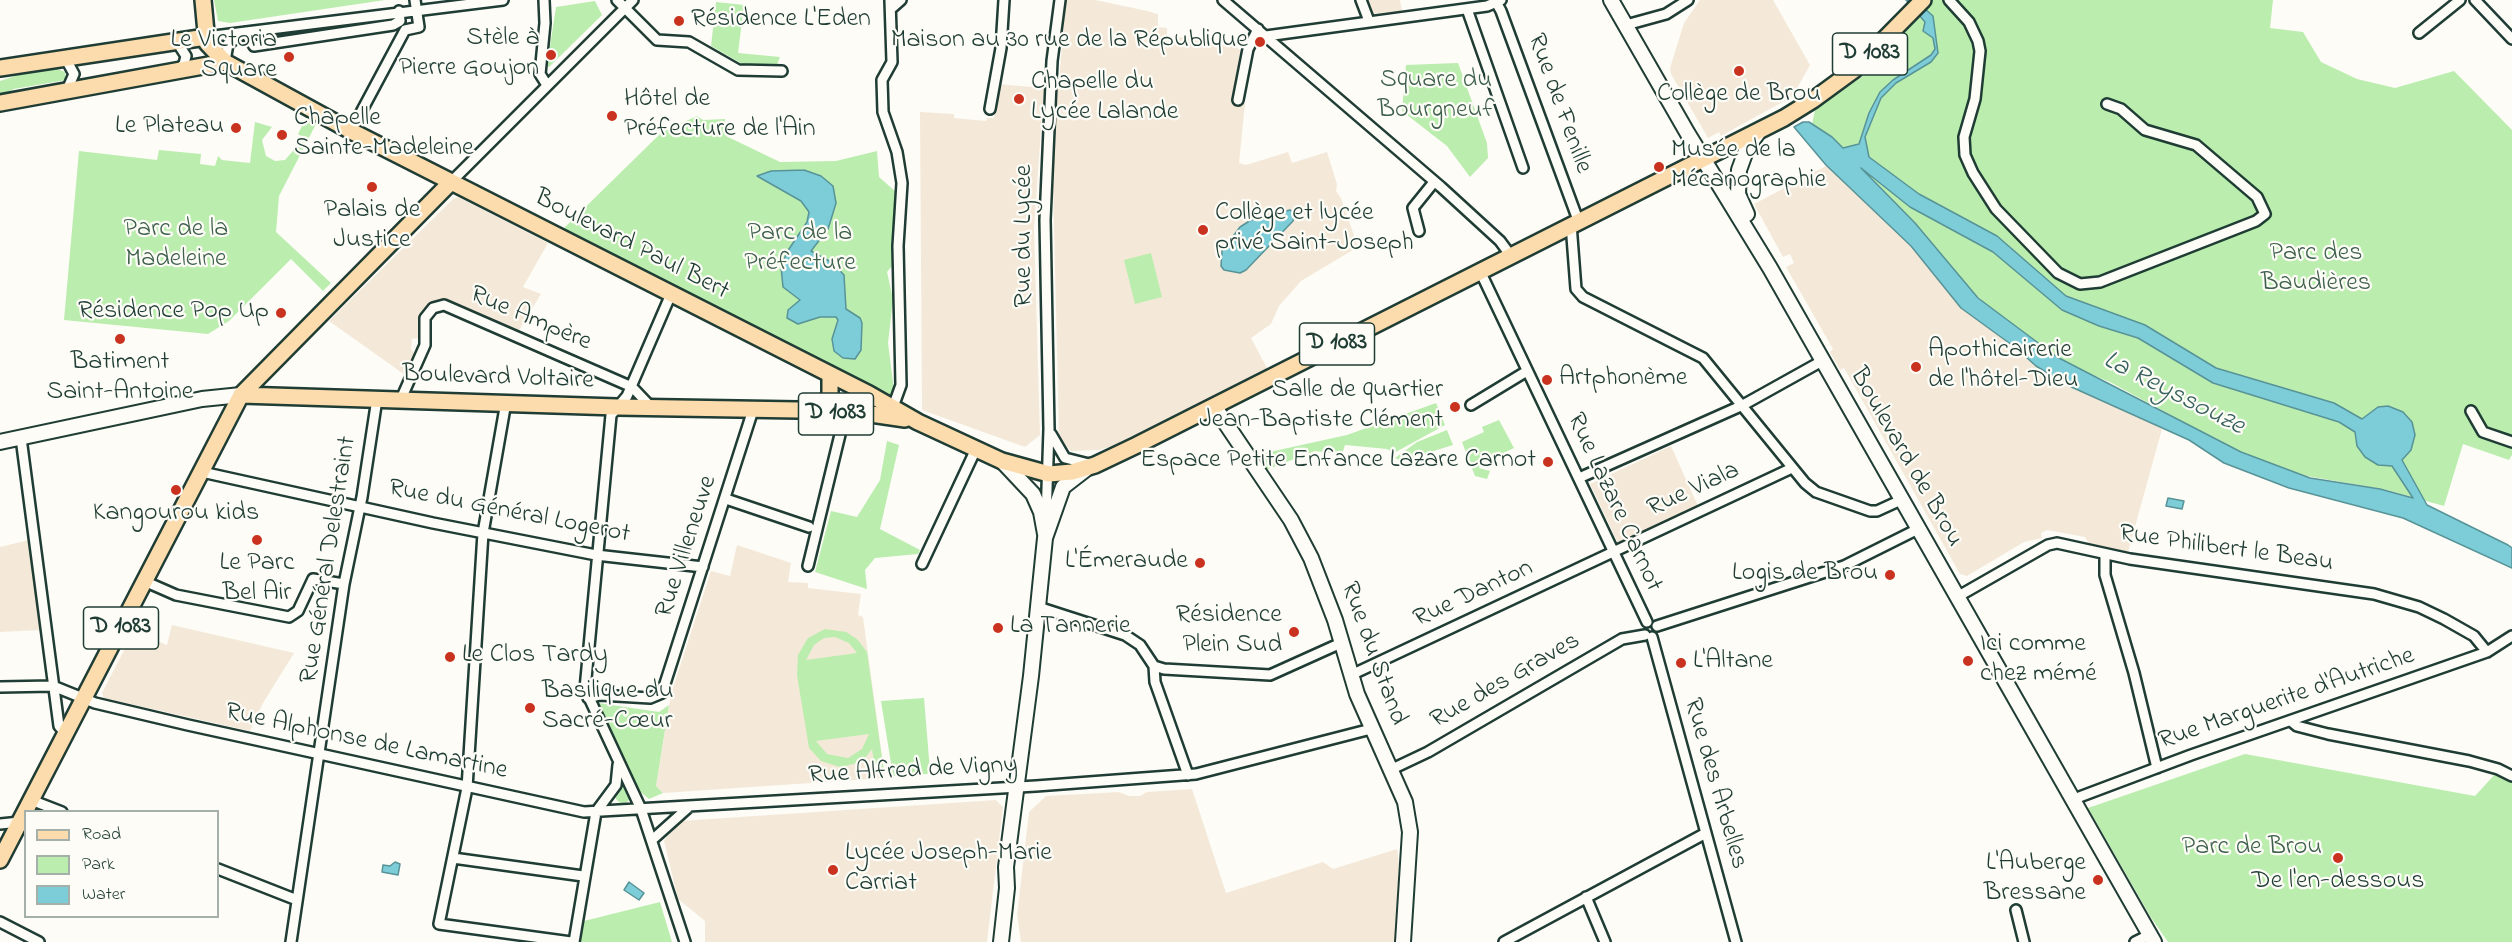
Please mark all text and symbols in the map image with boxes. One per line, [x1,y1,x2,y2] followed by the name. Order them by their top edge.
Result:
[691,5,871,37] place label: Résidence L'Eden
[672,14,686,28] marker: Résidence L'Eden
[399,24,539,86] place label: Stèle à Pierre Goujon
[170,26,277,88] place label: Le Victoria Square
[891,26,1248,58] place label: Maison au 30 rue de la République
[1518,30,1598,178] street label: Rue de Fenille
[1832,33,1908,75] road number: D 1083
[1253,35,1267,49] marker: Maison au 30 rue de la République
[544,48,558,62] marker: Stèle à Pierre Goujon
[282,50,296,64] marker: Le Victoria Square
[1732,64,1746,78] marker: Collège de Brou
[1378,66,1494,128] park label: Square du Bourgneuf
[1031,68,1178,130] place label: Chapelle du Lycée Lalande
[1657,80,1821,112] place label: Collège de Brou
[624,85,816,146] place label: Hôtel de Préfecture de l'Ain
[1012,92,1026,106] marker: Chapelle du Lycée Lalande
[294,104,474,166] place label: Chapelle Sainte-Madeleine
[605,109,619,123] marker: Hôtel de Préfecture de l'Ain
[115,112,224,144] place label: Le Plateau
[229,121,243,135] marker: Le Plateau
[275,128,289,142] marker: Chapelle Sainte-Madeleine
[1671,136,1826,198] place label: Musée de la Mécanographie
[1652,160,1666,174] marker: Musée de la Mécanographie
[1010,165,1042,307] street label: Rue du Lycée
[365,180,379,194] marker: Palais de Justice
[528,183,734,309] street label: Boulevard Paul Bert
[324,196,420,258] place label: Palais de Justice
[1215,199,1414,260] place label: Collège et lycée privé Saint-Joseph
[124,215,228,276] park label: Parc de la Madeleine
[744,219,856,280] park label: Parc de la Préfecture
[1196,223,1210,237] marker: Collège et lycée privé Saint-Joseph
[2261,239,2371,300] park label: Parc des Baudières
[465,280,595,360] street label: Rue Ampère
[78,297,269,329] place label: Résidence Pop Up
[274,306,288,320] marker: Résidence Pop Up
[1300,323,1374,365] road number: D 1083
[113,332,127,346] marker: Batiment Saint-Antoine
[1928,336,2078,398] place label: Apothicairerie de l'hôtel-Dieu
[2097,346,2249,444] water label: La Reyssouze
[47,348,193,410] place label: Batiment Saint-Antoine
[402,360,594,398] street label: Boulevard Voltaire
[1909,360,1923,374] marker: Apothicairerie de l'hôtel-Dieu
[1841,363,1969,553] street label: Boulevard de Brou
[1559,364,1687,396] place label: Artphonème
[1540,373,1554,387] marker: Artphonème
[1199,376,1443,437] place label: Salle de quartier Jean-Baptiste Clément
[798,393,874,435] road number: D 1083
[1448,400,1462,414] marker: Salle de quartier Jean-Baptiste Clément
[1558,409,1668,597] street label: Rue Lazare Carnot
[295,434,365,686] street label: Rue Général Delestraint
[1140,446,1536,478] place label: Espace Petite Enfance Lazare Carnot
[1541,455,1555,469] marker: Espace Petite Enfance Lazare Carnot
[1643,456,1745,526] street label: Rue Viala
[650,472,726,622] street label: Rue Villeneuve
[386,474,632,552] street label: Rue du Général Logerot
[169,483,183,497] marker: Kangourou kids
[93,499,259,531] place label: Kangourou kids
[2117,520,2335,580] street label: Rue Philibert le Beau
[250,533,264,547] marker: Le Parc Bel Air
[1065,547,1188,579] place label: L'Émeraude
[220,549,294,610] place label: Le Parc Bel Air
[1409,554,1539,636] street label: Rue Danton
[1193,556,1207,570] marker: L'Émeraude
[1732,559,1878,591] place label: Logis de Brou
[1883,568,1897,582] marker: Logis de Brou
[1332,578,1412,730] street label: Rue du Stand
[1176,601,1282,662] place label: Résidence Plein Sud
[84,607,158,649] road number: D 1083
[1010,612,1131,644] place label: La Tannerie
[991,621,1005,635] marker: La Tannerie
[1287,625,1301,639] marker: Résidence Plein Sud
[1426,627,1586,737] street label: Rue des Graves
[1980,630,2097,692] place label: Ici comme chez mémé
[462,641,608,673] place label: Le Clos Tardy
[2155,642,2419,758] street label: Rue Marguerite d'Autriche
[1693,647,1773,679] place label: L'Altane
[443,650,457,664] marker: Le Clos Tardy
[1961,654,1975,668] marker: Ici comme chez mémé
[1674,656,1688,670] marker: L'Altane
[542,677,674,738] place label: Basilique du Sacré-Cœur
[1675,695,1753,873] street label: Rue des Arbelles
[222,698,510,788] street label: Rue Alphonse de Lamartine
[523,701,537,715] marker: Basilique du Sacré-Cœur
[807,751,1019,793] street label: Rue Alfred de Vigny
[24,810,219,918] legend
[82,822,121,848] text: Road
[2182,833,2322,865] park label: Parc de Brou
[845,839,1052,900] place label: Lycée Joseph-Marie Carriat
[1984,849,2086,910] place label: L'Auberge Bressane
[2331,851,2345,865] marker: De l'en-dessous
[82,852,115,878] text: Park
[826,863,840,877] marker: Lycée Joseph-Marie Carriat
[2252,867,2424,899] place label: De l'en-dessous
[2091,873,2105,887] marker: L'Auberge Bressane
[82,882,125,908] text: Water

